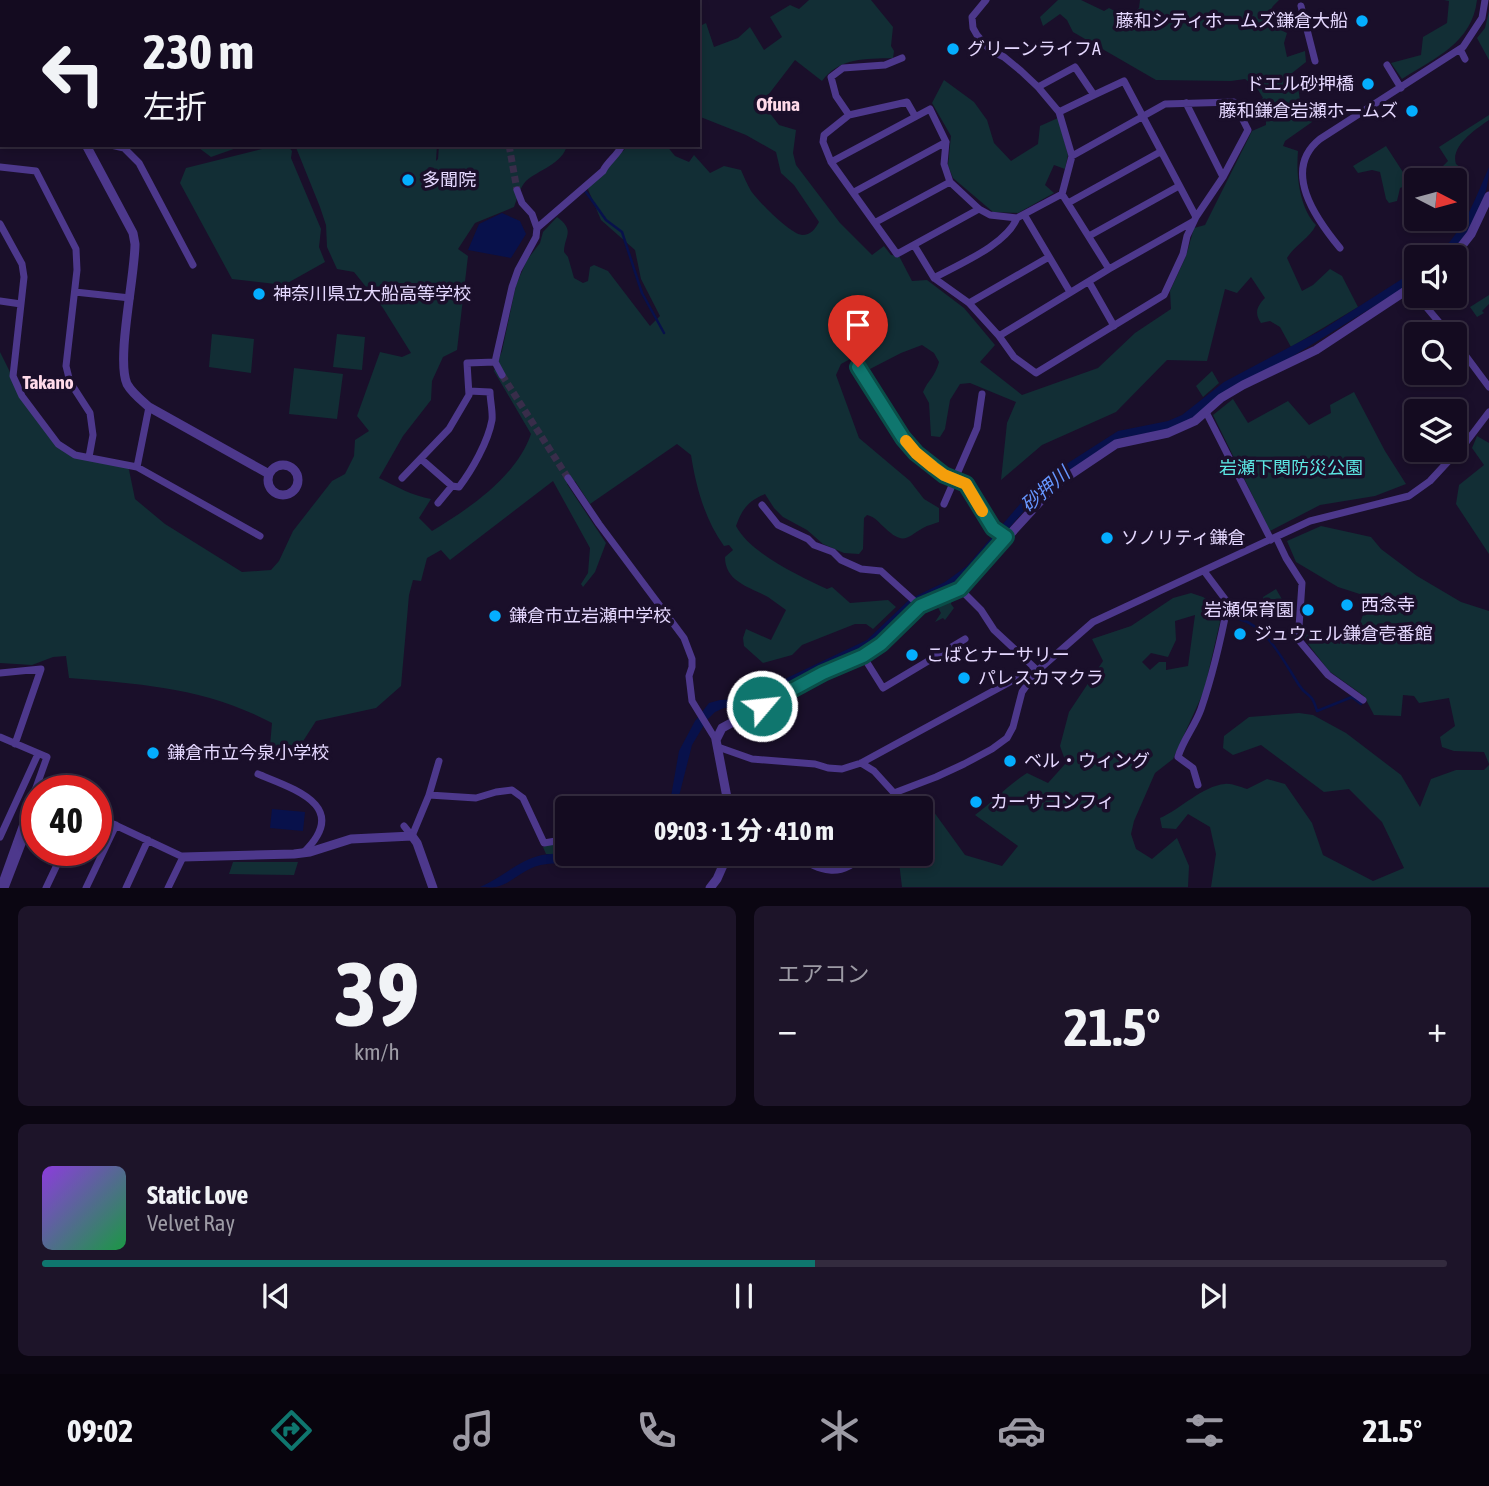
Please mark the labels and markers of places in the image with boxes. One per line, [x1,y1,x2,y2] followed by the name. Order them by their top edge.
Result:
[1116,10,1348,31] place label: 藤和シティホームズ鎌倉大船
[1354,13,1370,29] marker: 藤和シティホームズ鎌倉大船
[967,38,1101,59] place label: グリーンライフA
[945,41,961,57] marker: グリーンライフA
[1246,73,1354,94] place label: ドエル砂押橋
[1360,76,1376,92] marker: ドエル砂押橋
[1219,100,1398,121] place label: 藤和鎌倉岩瀬ホームズ
[1404,103,1420,119] marker: 藤和鎌倉岩瀬ホームズ
[422,169,476,190] place label: 多聞院
[400,172,416,188] marker: 多聞院
[273,283,471,304] place label: 神奈川県立大船高等学校
[251,286,267,302] marker: 神奈川県立大船高等学校
[828,295,888,367] pin
[1121,527,1245,548] place label: ソノリティ鎌倉
[1099,530,1115,546] marker: ソノリティ鎌倉
[1361,594,1415,615] place label: 西念寺
[1339,597,1355,613] marker: 西念寺
[1204,599,1294,620] place label: 岩瀬保育園
[1300,602,1316,618] marker: 岩瀬保育園
[509,605,671,626] place label: 鎌倉市立岩瀬中学校
[487,608,503,624] marker: 鎌倉市立岩瀬中学校
[1254,623,1433,644] place label: ジュウェル鎌倉壱番館
[1232,626,1248,642] marker: ジュウェル鎌倉壱番館
[926,644,1070,665] place label: こばとナーサリー
[904,647,920,663] marker: こばとナーサリー
[978,667,1104,688] place label: パレスカマクラ
[956,670,972,686] marker: パレスカマクラ
[167,742,329,763] place label: 鎌倉市立今泉小学校
[145,745,161,761] marker: 鎌倉市立今泉小学校
[1024,750,1150,771] place label: ベル・ウィング
[1002,753,1018,769] marker: ベル・ウィング
[990,791,1115,812] place label: カーサコンフィ
[968,794,984,810] marker: カーサコンフィ

